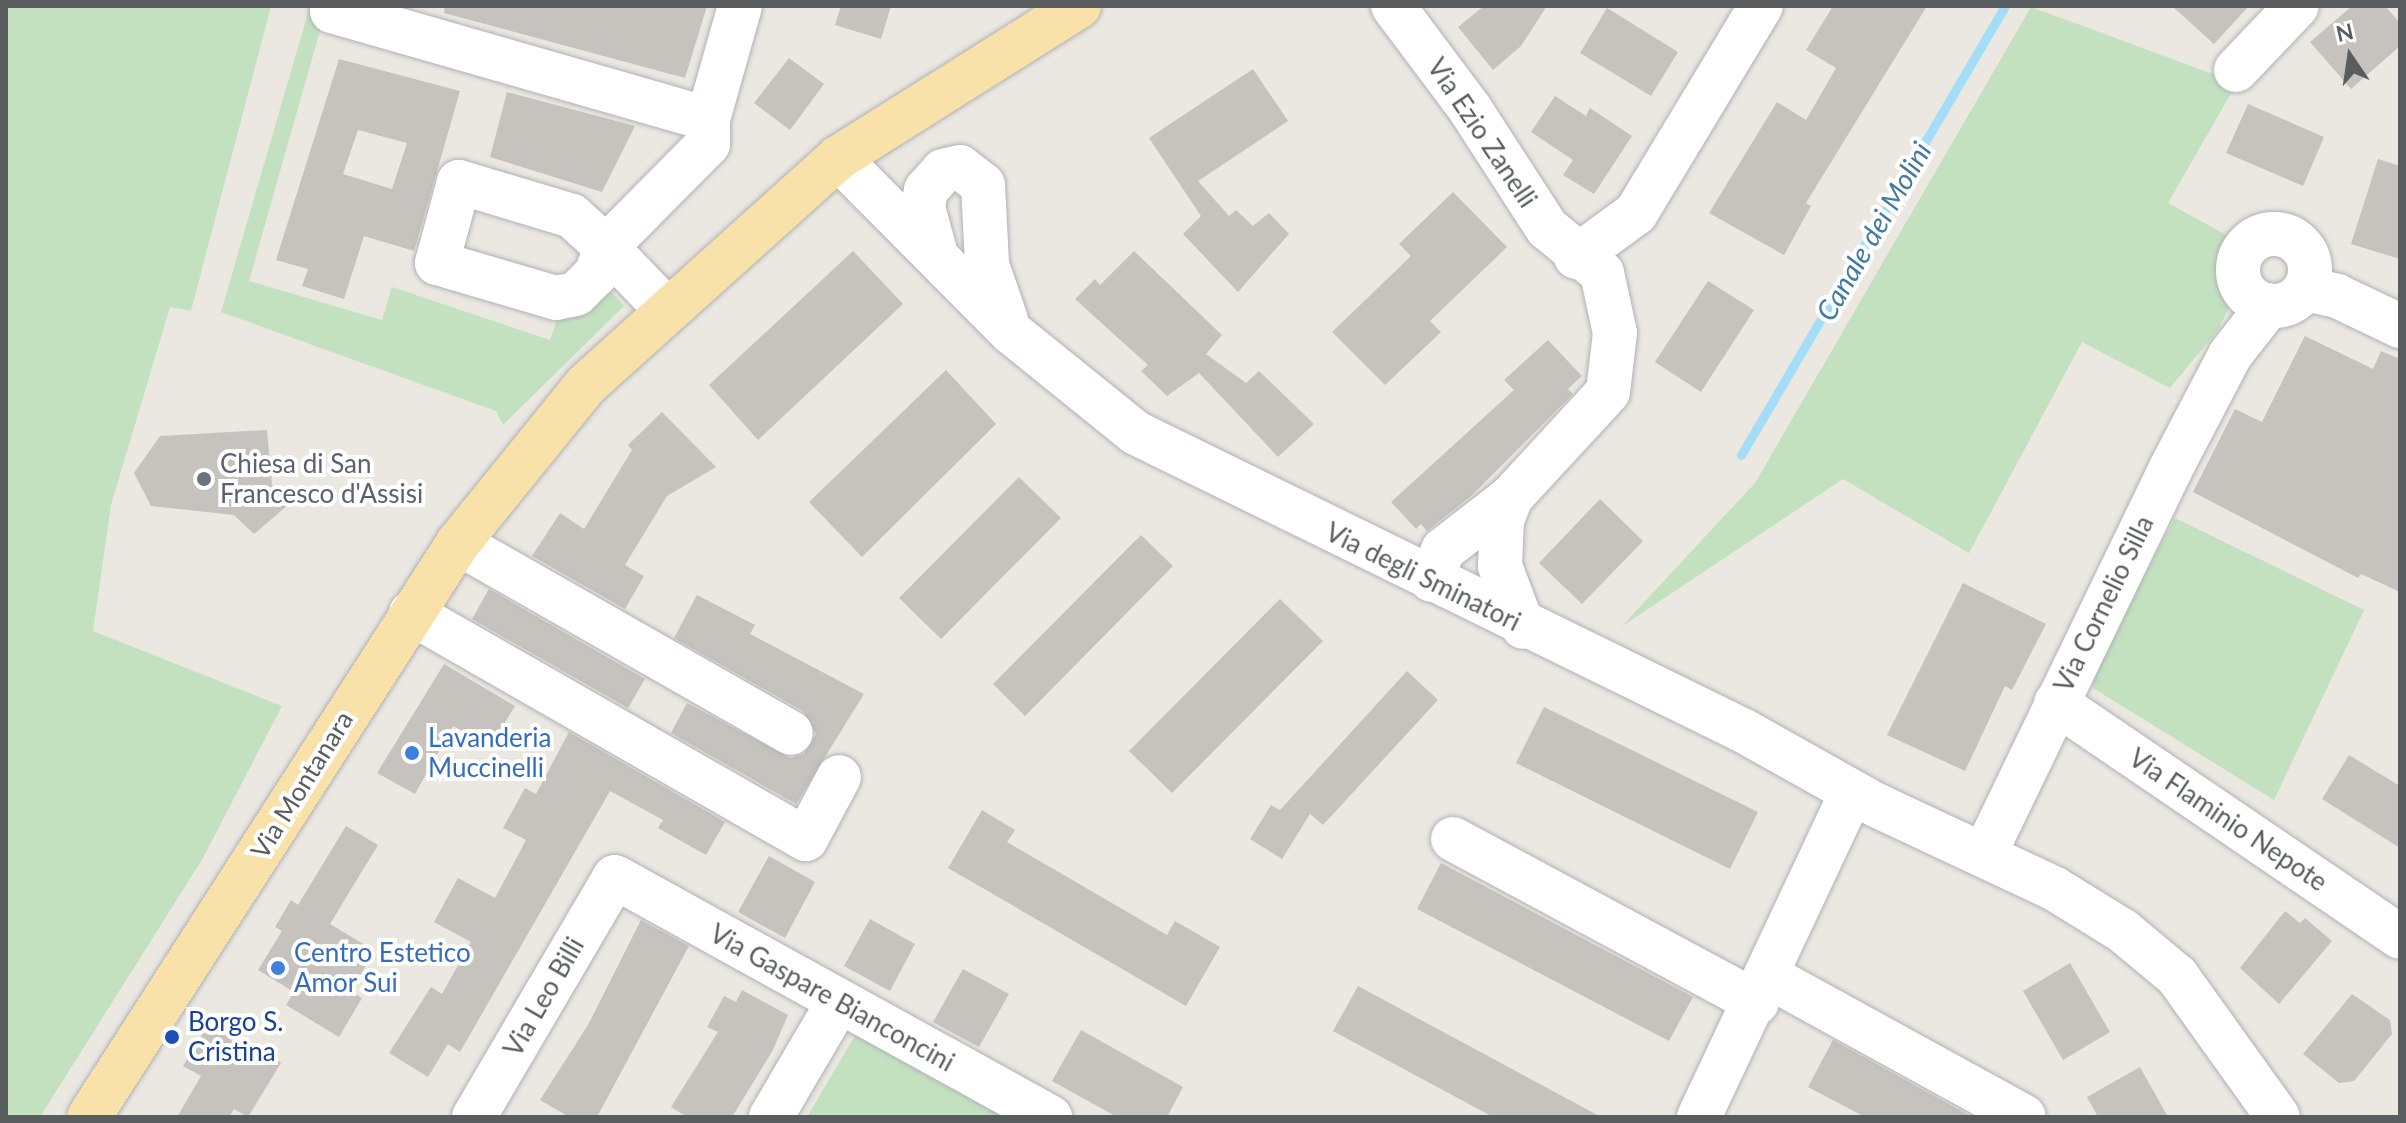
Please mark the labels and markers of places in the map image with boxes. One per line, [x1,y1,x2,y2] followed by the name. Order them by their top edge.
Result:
[220,448,423,510] place label: Chiesa di San Francesco d'Assisi
[195,470,213,488] marker: Chiesa di San Francesco d'Assisi
[428,722,551,784] place label: Lavanderia Muccinelli
[403,744,421,762] marker: Lavanderia Muccinelli
[294,937,471,998] place label: Centro Estetico Amor Sui
[269,959,287,977] marker: Centro Estetico Amor Sui
[188,1006,283,1068] place label: Borgo S. Cristina
[163,1028,181,1046] marker: Borgo S. Cristina

